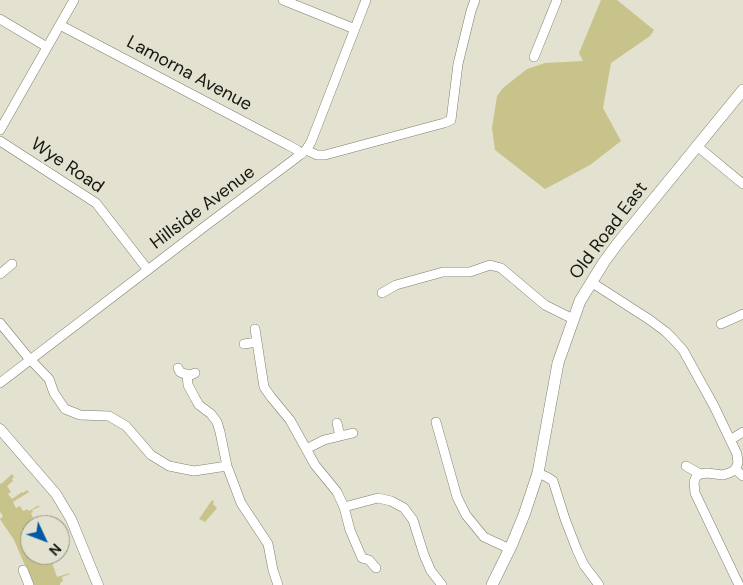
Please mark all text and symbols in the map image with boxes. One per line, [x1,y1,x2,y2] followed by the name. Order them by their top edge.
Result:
[123,32,255,116] street label: Lamorna Avenue
[26,134,108,198] street label: Wye Road
[146,162,260,254] street label: Hillside Avenue
[565,178,653,284] street label: Old Road East
[20,515,70,565] north arrow
[45,540,65,559] text: N

